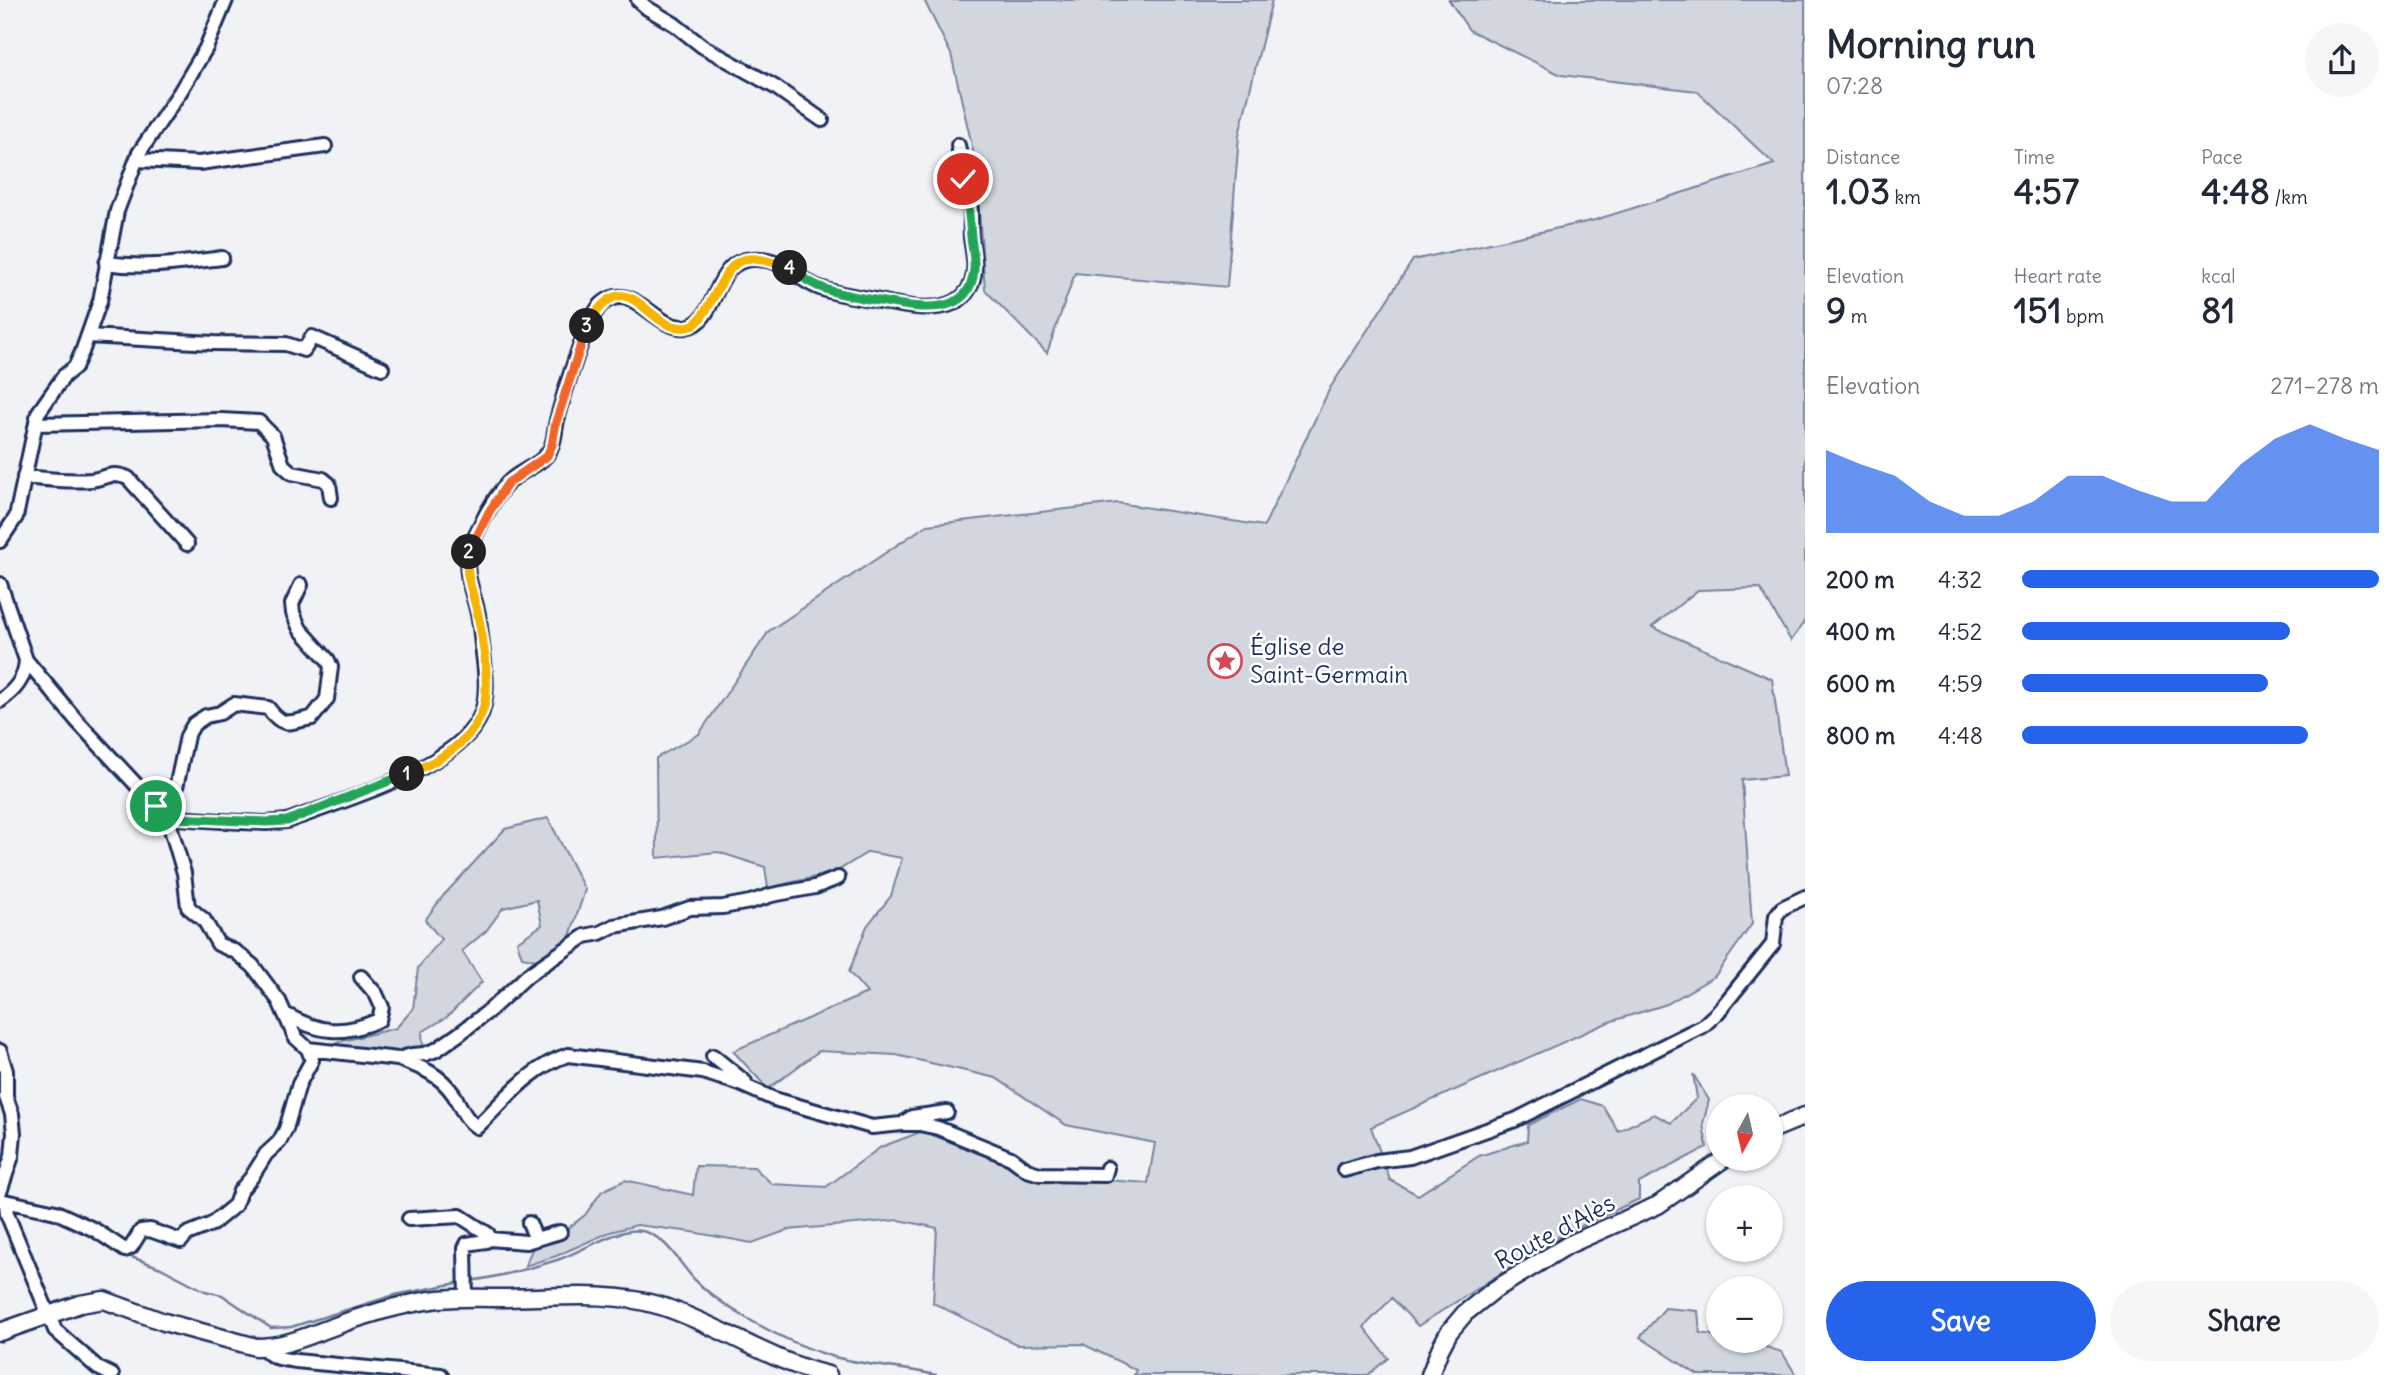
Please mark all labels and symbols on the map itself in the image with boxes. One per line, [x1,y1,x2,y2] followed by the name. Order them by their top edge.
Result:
[933,149,993,209] pin
[772,250,808,286] pin: 4
[570,308,604,344] pin: 3
[452,534,486,570] pin: 2
[1250,631,1408,689] place label: Église de Saint-Germain
[1206,642,1244,680] place icon: Église de Saint-Germain
[390,756,424,792] pin: 1
[126,776,186,836] pin
[1706,1094,1783,1171] north arrow
[1489,1187,1620,1275] street label: Route d'Alès

